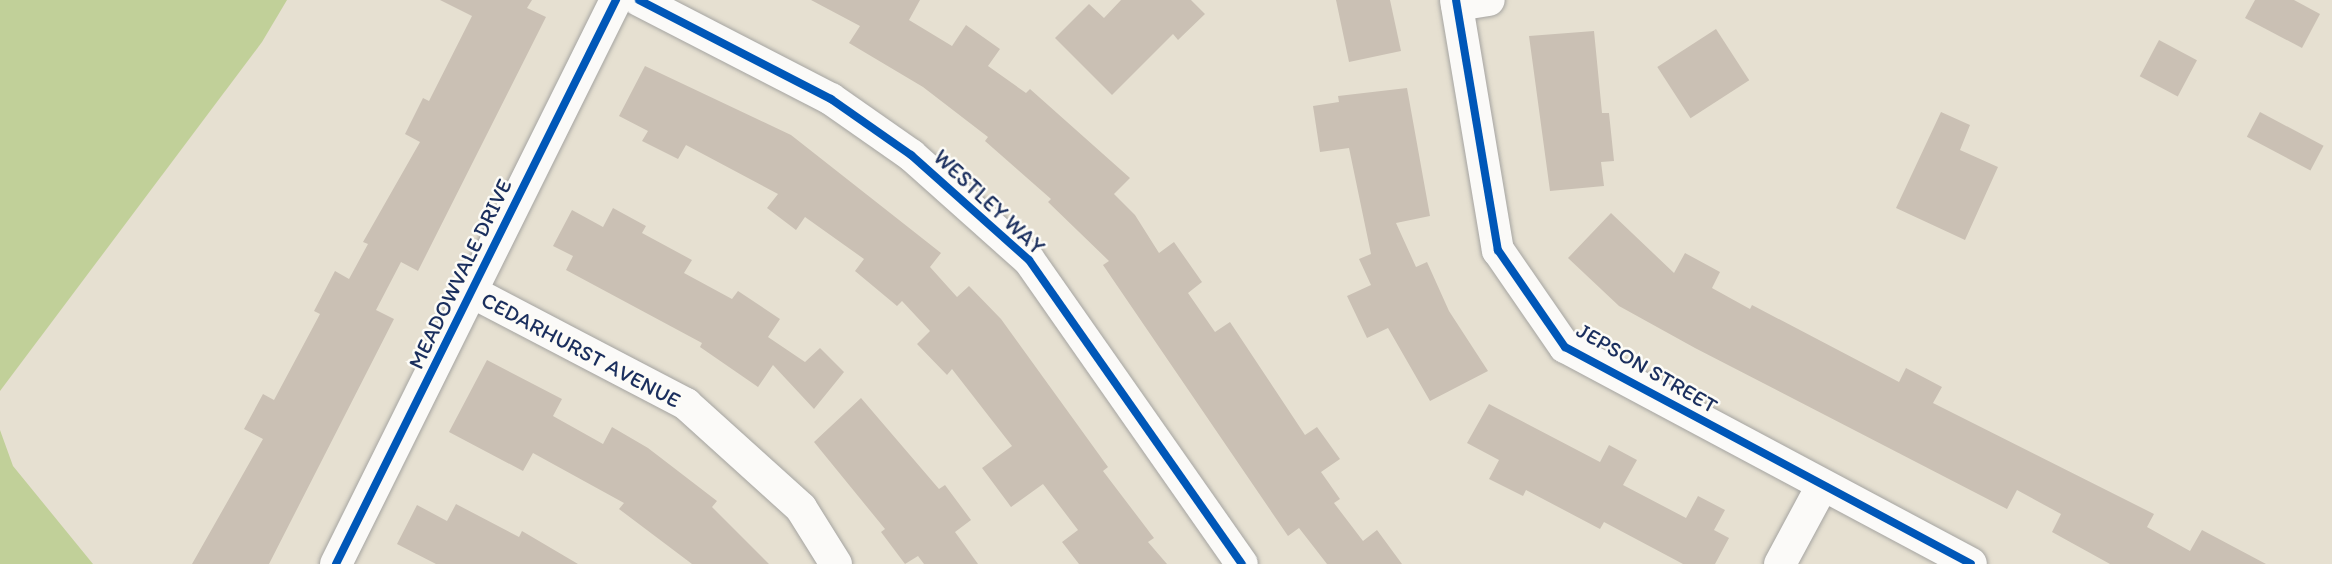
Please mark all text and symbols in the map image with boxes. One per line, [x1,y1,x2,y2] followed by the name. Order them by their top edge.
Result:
[928,144,1050,260] street label: WESTLEY WAY
[402,174,518,374] street label: MEADOWVALE DRIVE
[477,286,685,414] street label: CEDARHURST AVENUE
[1572,317,1722,419] street label: JEPSON STREET

